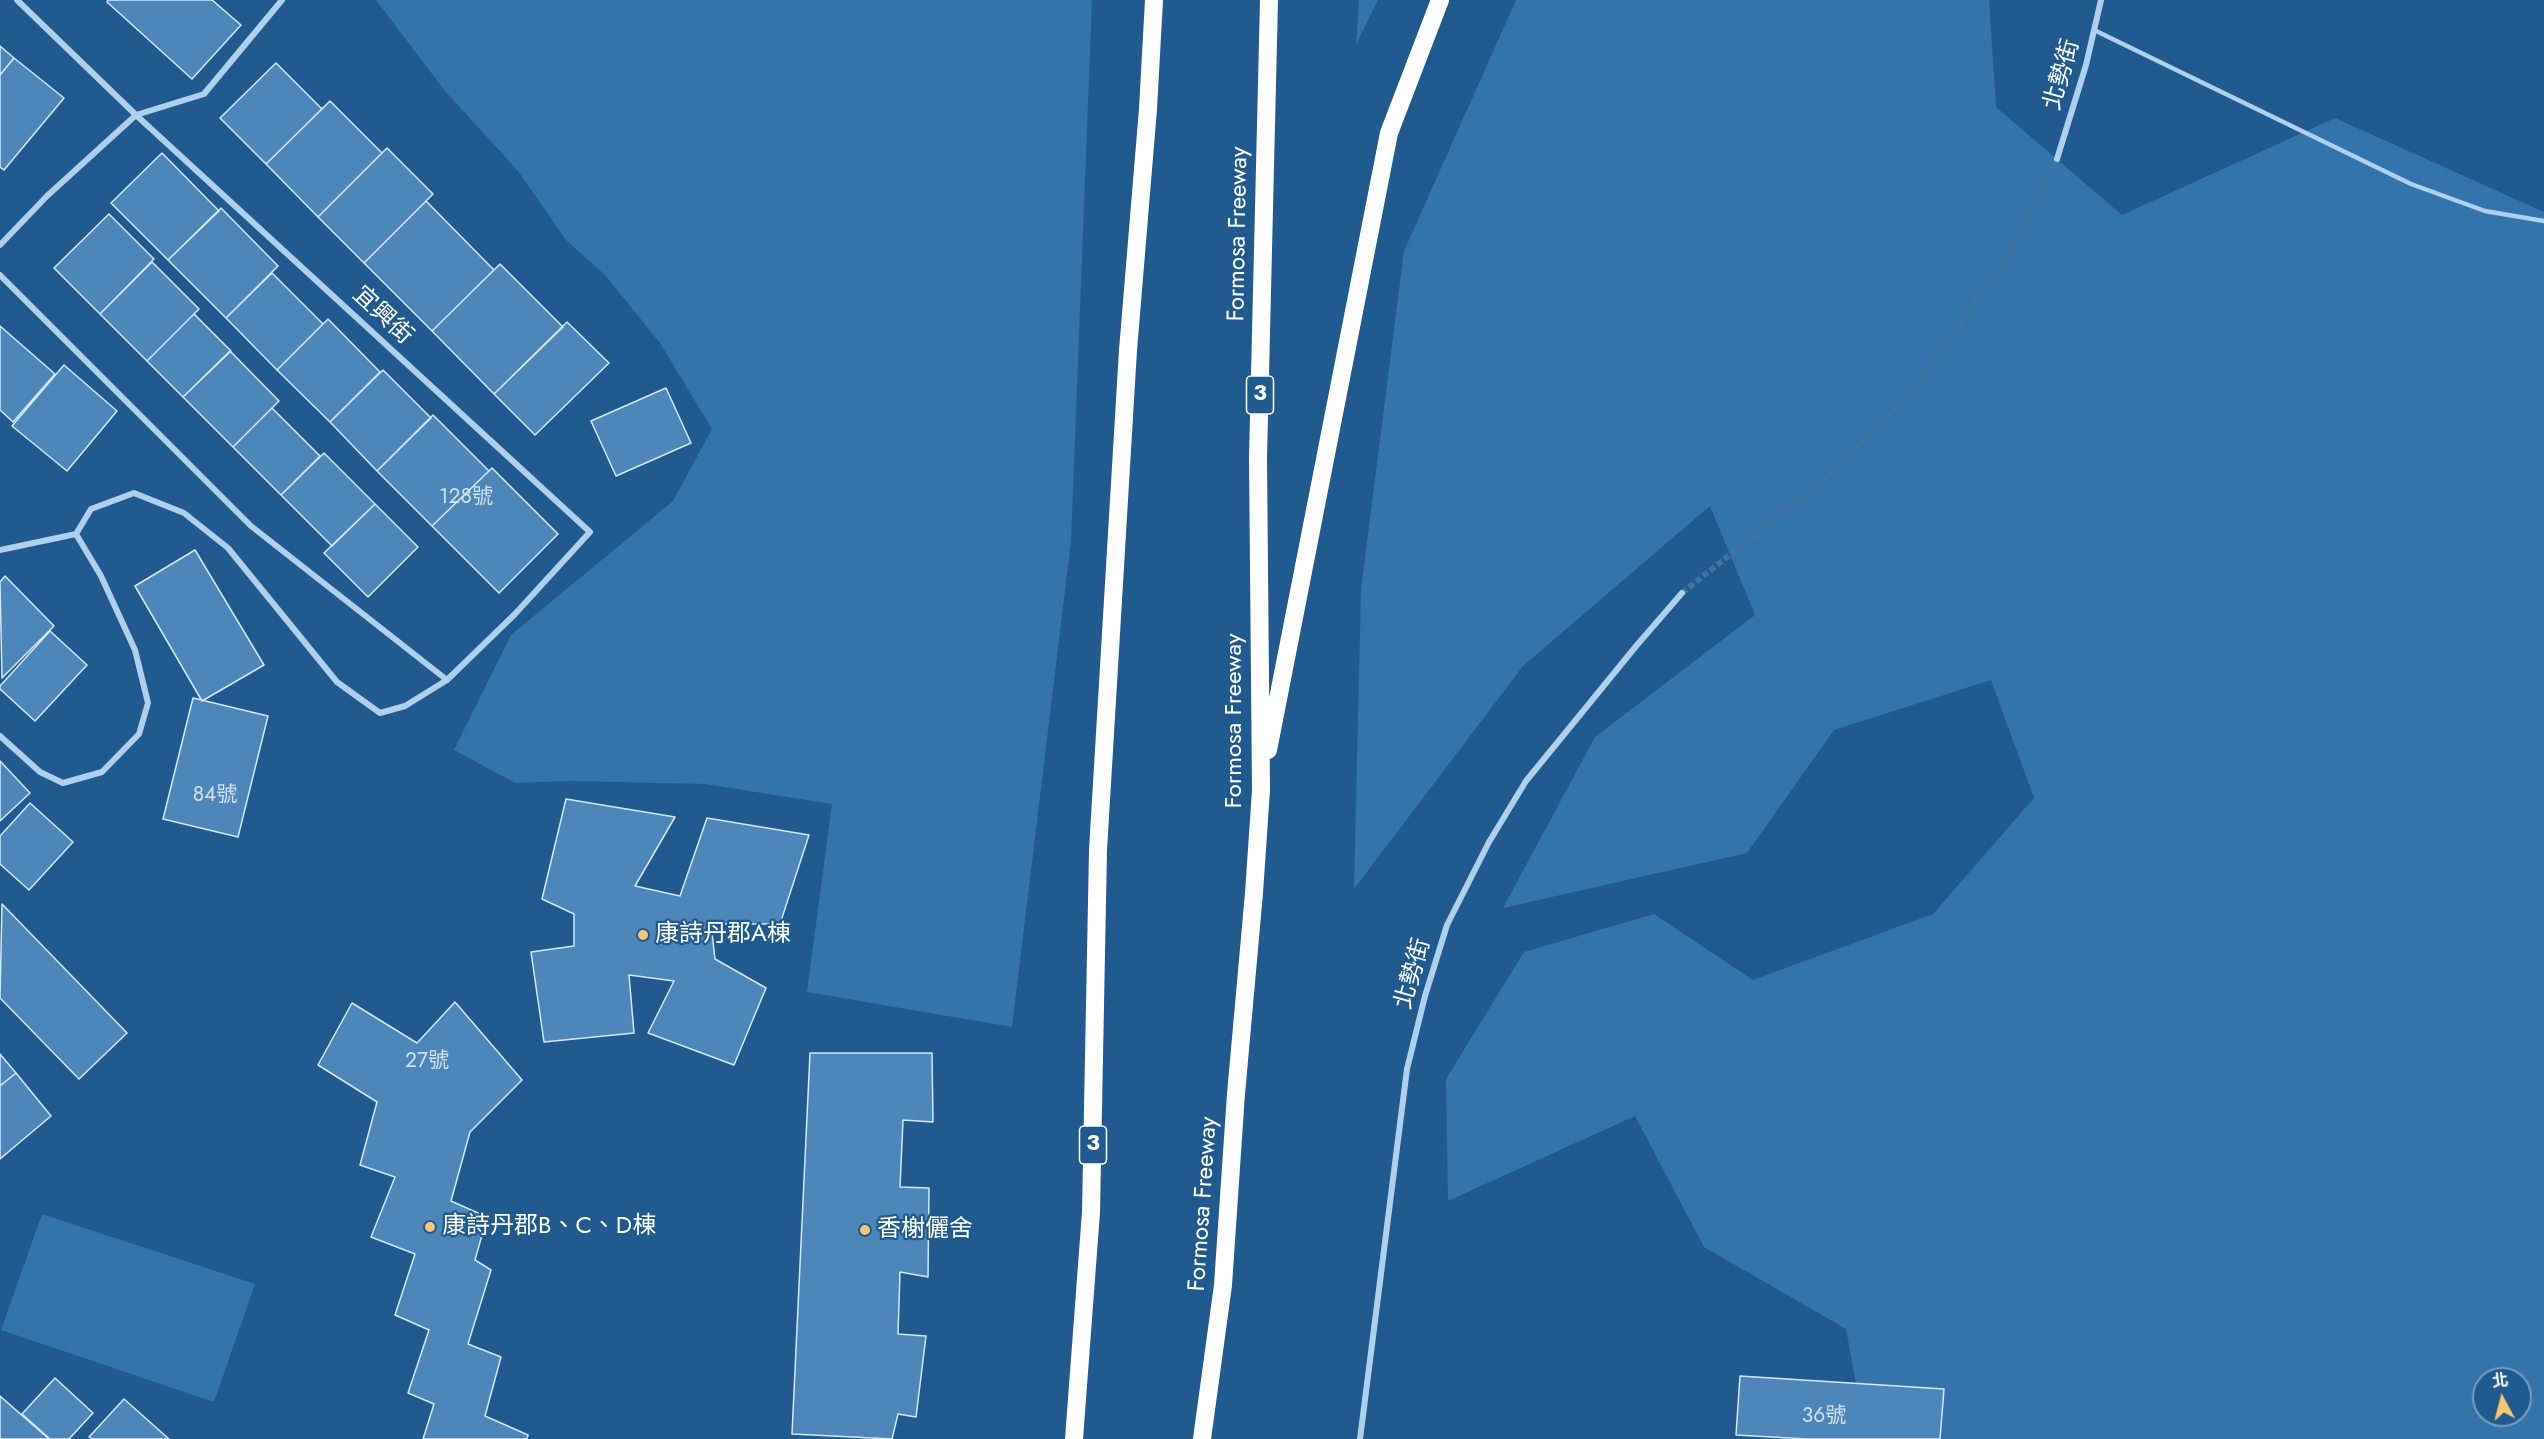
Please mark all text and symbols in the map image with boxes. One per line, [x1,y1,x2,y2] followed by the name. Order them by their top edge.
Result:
[2039,36,2087,114] street label: 北勢街
[1223,146,1255,322] street label: Formosa Freeway
[346,281,418,351] street label: 宜興街
[1246,376,1274,414] road number: 3
[439,485,493,511] house number: 128號
[1221,634,1249,808] street label: Formosa Freeway
[193,783,237,809] house number: 84號
[655,921,791,949] place label: 康詩丹郡A棟
[636,928,650,942] marker: 康詩丹郡A棟
[1390,935,1438,1013] street label: 北勢街
[405,1049,449,1075] house number: 27號
[1184,1116,1224,1292] street label: Formosa Freeway
[1080,1126,1106,1164] road number: 3
[442,1213,656,1241] place label: 康詩丹郡B、C、D棟
[877,1216,973,1244] place label: 香榭儷舍
[423,1220,437,1234] marker: 康詩丹郡B、C、D棟
[858,1223,872,1237] marker: 香榭儷舍
[2472,1367,2532,1427] north arrow
[2491,1368,2509,1393] text: 北
[1802,1404,1846,1430] house number: 36號

